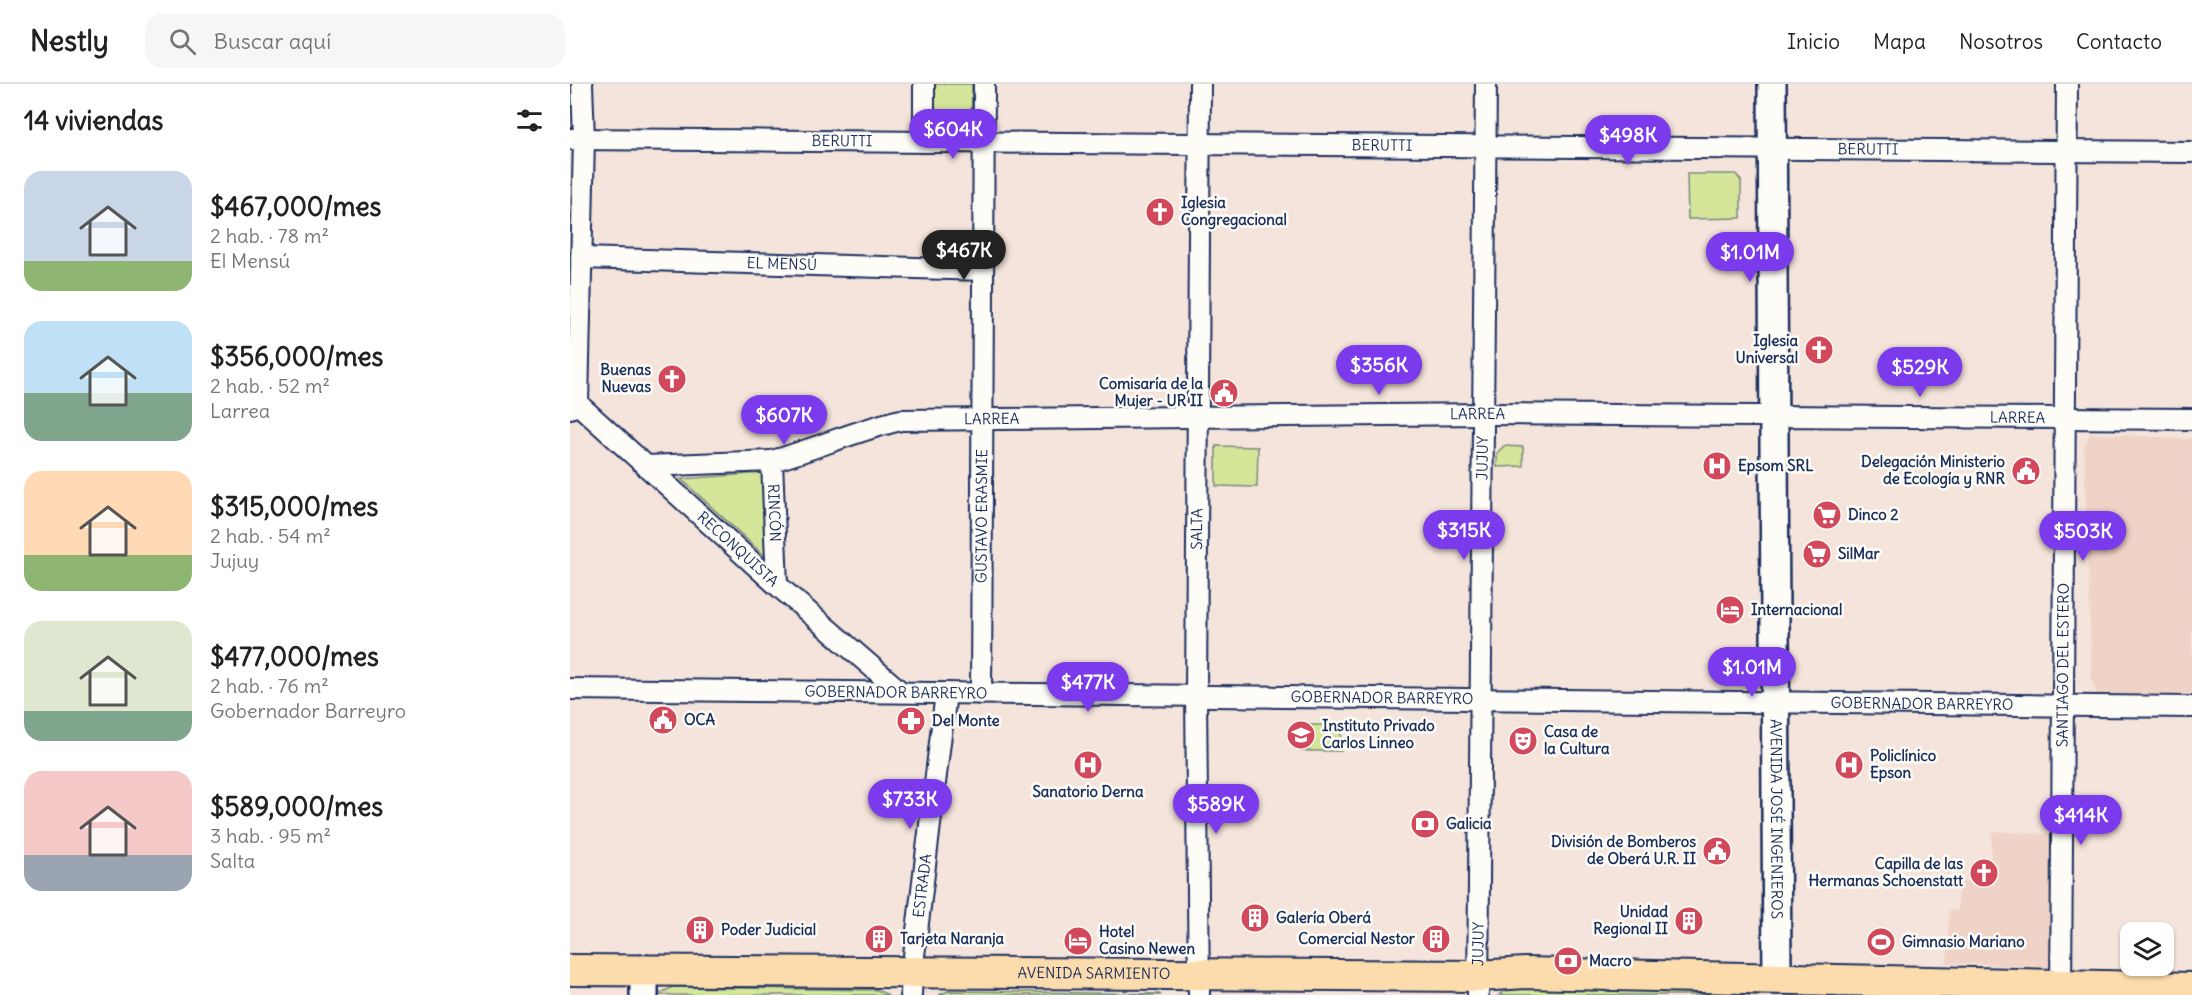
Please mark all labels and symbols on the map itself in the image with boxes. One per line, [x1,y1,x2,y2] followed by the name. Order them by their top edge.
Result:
[911,109,995,160] pin: $604K
[1586,115,1670,166] pin: $498K
[812,131,872,150] street label: BERUTTI
[1352,135,1412,155] street label: BERUTTI
[1838,139,1898,159] street label: BERUTTI
[1181,193,1287,230] place label: Iglesia Congregacional
[1144,196,1176,228] church icon: Iglesia Congregacional
[922,230,1006,281] pin: $467K
[1701,232,1799,283] pin: $1.01M
[746,253,818,274] street label: EL MENSÚ
[1736,331,1798,367] place label: Iglesia Universal
[1803,334,1835,366] church icon: Iglesia Universal
[1337,345,1421,396] pin: $356K
[1878,347,1962,398] pin: $529K
[600,360,651,396] place label: Buenas Nuevas
[656,363,688,395] church icon: Buenas Nuevas
[1099,374,1203,410] place label: Comisaría de la Mujer - UR II
[1208,377,1240,409] public building icon: Comisaría de la Mujer - UR II
[742,395,826,446] pin: $607K
[1450,404,1506,423] street label: LARREA
[1990,408,2046,427] street label: LARREA
[964,409,1020,428] street label: LARREA
[1473,435,1492,480] street label: JUJUY
[972,449,991,583] street label: GUSTAVO ERASMIE
[1701,450,1733,482] hospital icon: Epsom SRL
[1861,452,2006,489] place label: Delegación Ministerio de Ecología y RNR
[2010,455,2042,487] public building icon: Delegación Ministerio de Ecología y RNR
[1738,456,1813,476] place label: Epsom SRL
[764,483,786,542] street label: RINCÓN
[1811,499,1843,531] supermarket icon: Dinco 2
[1848,505,1898,524] place label: Dinco 2
[694,507,783,591] street label: RECONQUISTA
[1187,508,1206,550] street label: SALTA
[1422,510,1506,561] pin: $315K
[2041,511,2125,562] pin: $503K
[1801,538,1833,570] supermarket icon: SilMar
[1838,544,1881,563] place label: SilMar
[2053,583,2073,747] street label: SANTIAGO DEL ESTERO
[1714,594,1746,626] hotel icon: Internacional
[1751,600,1842,619] place label: Internacional
[1703,647,1801,698] pin: $1.01M
[1046,662,1130,713] pin: $477K
[804,682,988,703] street label: GOBERNADOR BARREYRO
[1290,687,1473,708] street label: GOBERNADOR BARREYRO
[1830,693,2013,714] street label: GOBERNADOR BARREYRO
[647,704,679,736] public building icon: OCA
[895,705,927,737] pharmacy icon: Del Monte
[684,710,715,729] place label: OCA
[932,711,1000,730] place label: Del Monte
[1322,716,1435,752] place label: Instituto Privado Carlos Linneo
[1285,719,1317,751] school or university icon: Instituto Privado Carlos Linneo
[1767,719,1787,919] street label: AVENIDA JOSÉ INGENIEROS
[1544,722,1610,758] place label: Casa de la Cultura
[1507,725,1539,757] theatre icon: Casa de la Cultura
[1870,746,1937,783] place label: Policlínico Epson
[1072,749,1104,781] hospital icon: Sanatorio Derna
[1833,749,1865,781] hospital icon: Policlínico Epson
[868,779,952,830] pin: $733K
[1032,782,1144,801] place label: Sanatorio Derna
[1174,784,1258,835] pin: $589K
[2039,795,2123,846] pin: $414K
[1409,808,1441,840] bank icon: Galicia
[1446,814,1492,833] place label: Galicia
[1551,832,1696,868] place label: División de Bomberos de Oberá U.R. II
[1701,835,1733,867] public building icon: División de Bomberos de Oberá U.R. II
[909,852,935,919] street label: ESTRADA
[1808,854,1964,890] place label: Capilla de las Hermanas Schoenstatt
[1968,857,2000,889] church icon: Capilla de las Hermanas Schoenstatt
[1239,902,1271,934] building icon: Galería Oberá
[1593,902,1668,939] place label: Unidad Regional II
[1673,905,1705,937] building icon: Unidad Regional II
[1276,908,1371,927] place label: Galería Oberá
[684,914,716,946] building icon: Poder Judicial
[721,920,816,939] place label: Poder Judicial
[1468,921,1488,966] street label: JUJUY
[1099,922,1195,958] place label: Hotel Casino Newen
[863,923,895,955] building icon: Tarjeta Naranja
[1420,923,1452,955] building icon: Comercial Nestor
[1062,925,1094,957] hotel icon: Hotel Casino Newen
[1865,926,1897,958] sports icon: Gimnasio Mariano
[900,929,1005,948] place label: Tarjeta Naranja
[1298,929,1416,948] place label: Comercial Nestor
[1902,932,2025,951] place label: Gimnasio Mariano
[1552,945,1584,977] bank icon: Macro
[1589,951,1632,970] place label: Macro
[1018,963,1170,983] street label: AVENIDA SARMIENTO

